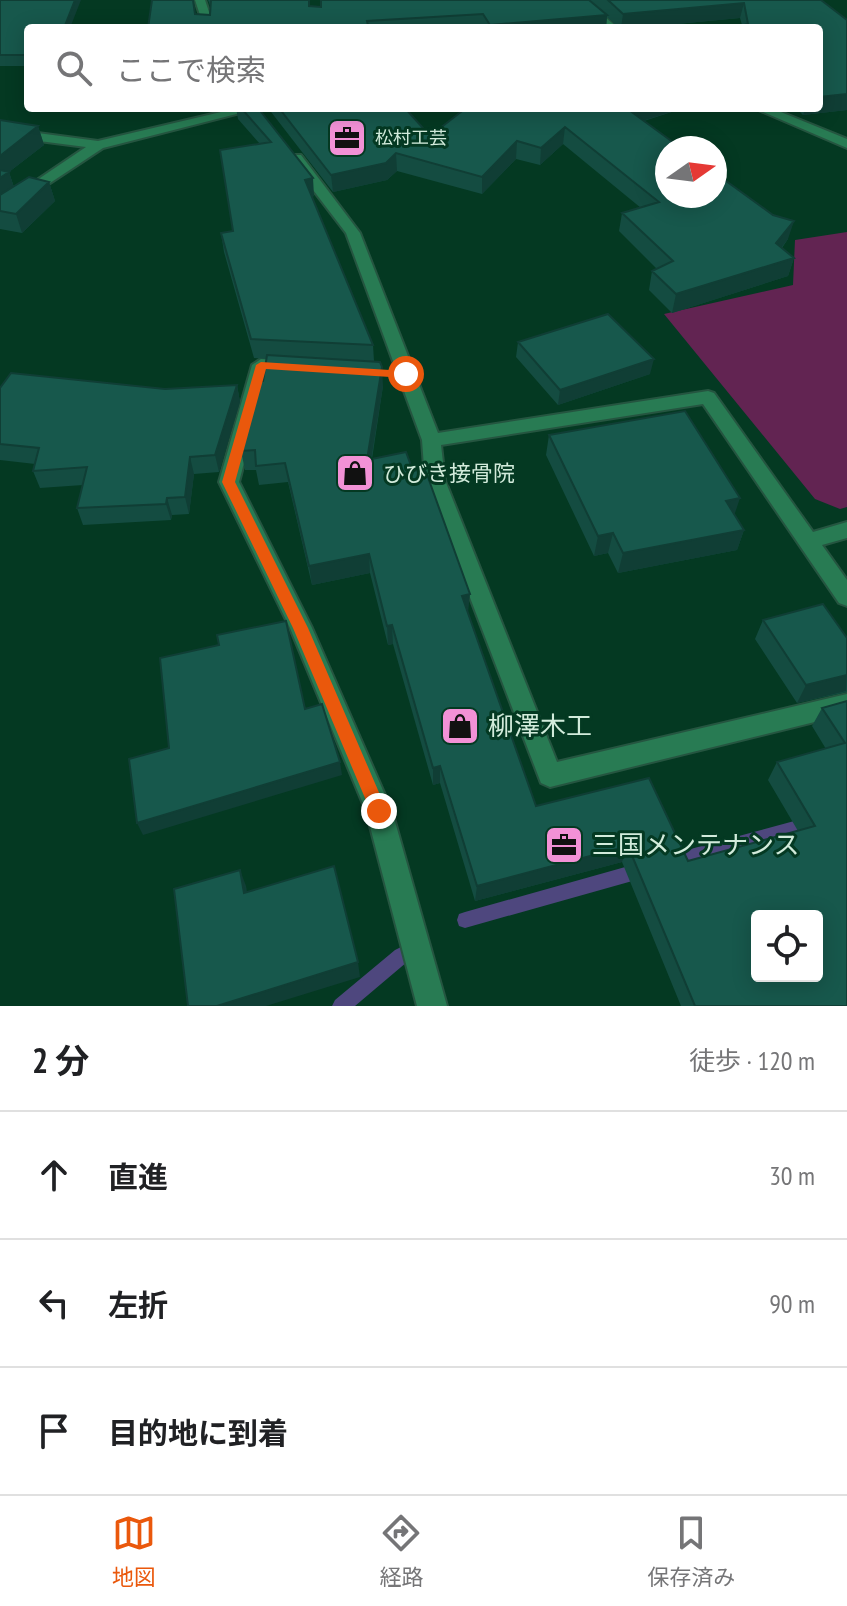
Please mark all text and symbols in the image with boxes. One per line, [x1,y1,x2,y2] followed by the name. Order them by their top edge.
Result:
[24,24,823,112] search box
[52,46,96,90] icon: search
[116,50,266,89] text: ここで検索
[326,117,368,159] office icon: 松村工芸
[375,126,447,149] place label: 松村工芸
[655,136,727,208] north arrow
[388,356,424,392] route start
[334,452,376,494] shop icon: ひびき接骨院
[383,459,515,487] place label: ひびき接骨院
[439,705,481,747] shop icon: 柳澤木工
[488,709,592,742] place label: 柳澤木工
[361,793,397,829] route end
[543,824,585,866] office icon: 三国メンテナンス
[592,828,799,861] place label: 三国メンテナンス
[751,910,823,982] map controls
[751,910,823,982] button: locate
[32,1038,89,1082] text: 2 分
[689,1044,815,1077] text: 徒歩 · 120 m
[32,1153,76,1197] icon: ahead
[108,1157,168,1196] text: 直進
[769,1159,815,1192] text: 30 m
[32,1281,76,1325] icon: left
[108,1285,168,1324] text: 左折
[769,1287,815,1320] text: 90 m
[32,1409,76,1453] icon: arrive
[108,1413,288,1452] text: 目的地に到着
[112,1511,156,1591] tab: 地図
[379,1511,423,1591] tab: 経路
[647,1511,735,1591] tab: 保存済み

